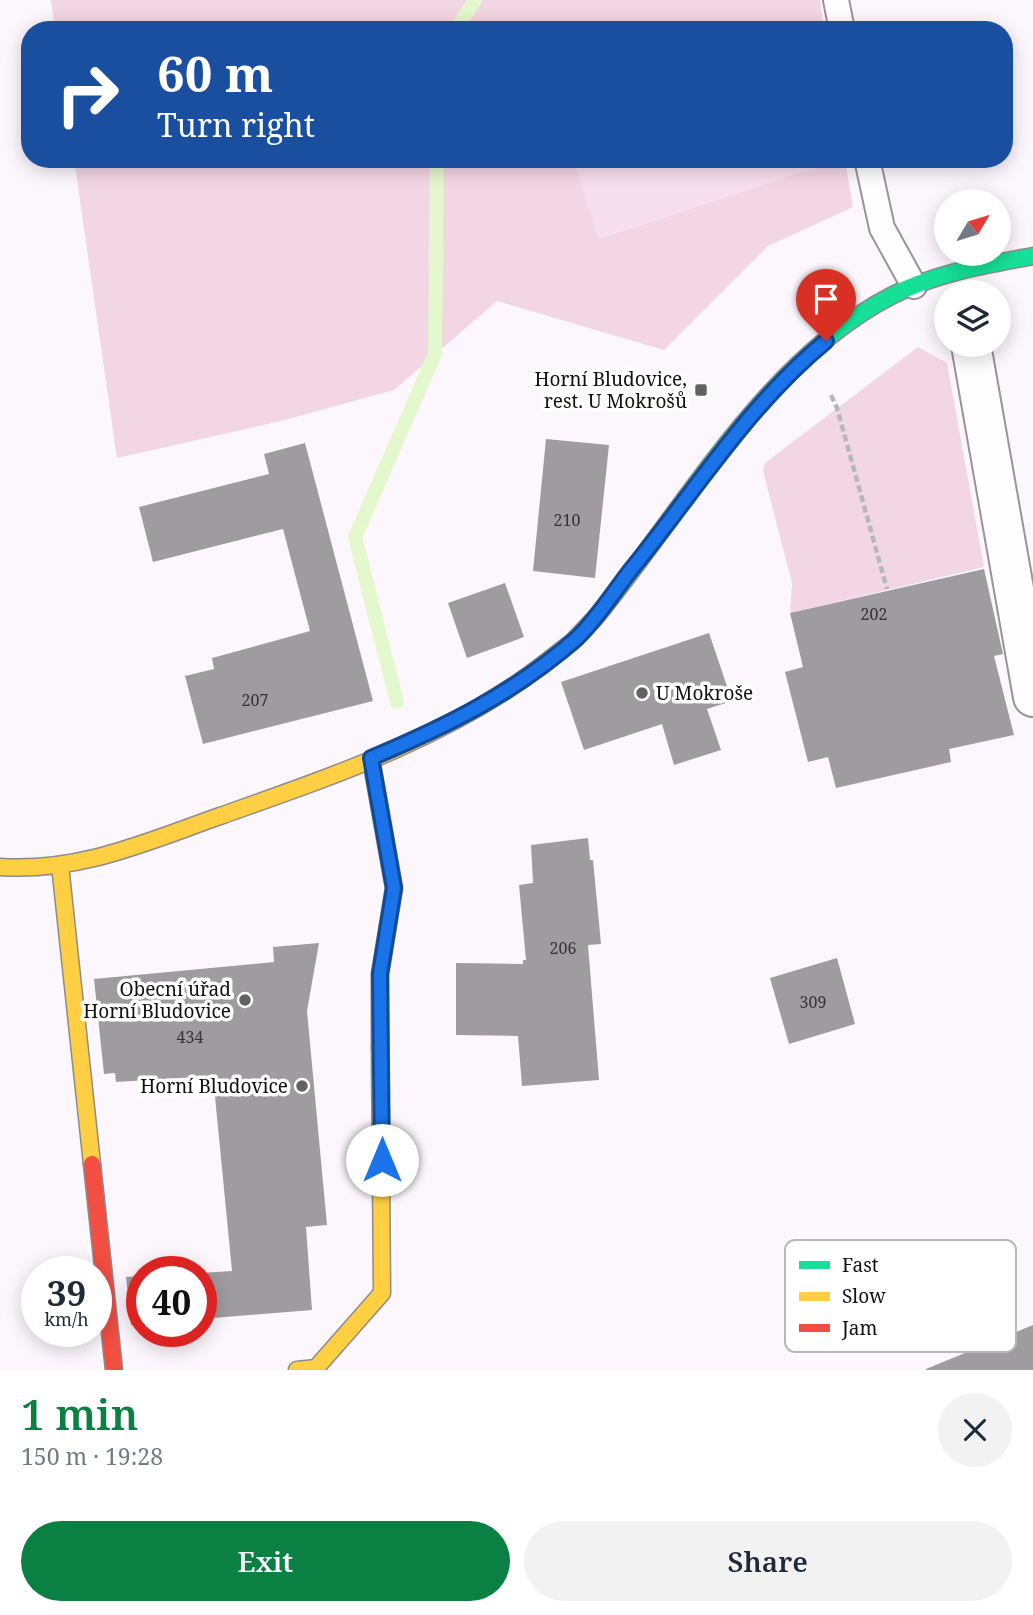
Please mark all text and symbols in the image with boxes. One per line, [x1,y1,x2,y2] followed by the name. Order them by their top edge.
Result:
[157,40,273,106] text: 60 m
[42,49,133,140] icon: right
[157,103,315,146] text: Turn right
[934,189,1012,266] north arrow
[934,189,1011,357] map controls
[796,269,856,341] pin
[807,280,845,318] icon: arrive
[934,280,1011,357] button: layers
[534,366,687,414] place label: Horní Bludovice, rest. U Mokrošů
[693,382,709,398] marker: Horní Bludovice, rest. U Mokrošů
[554,509,580,531] house number: 210
[861,603,887,625] house number: 202
[656,680,753,706] place label: U Mokroše
[634,685,650,701] marker: U Mokroše
[242,689,268,711] house number: 207
[550,937,576,959] house number: 206
[83,976,231,1024] place label: Obecní úřad Horní Bludovice
[800,991,826,1013] house number: 309
[237,992,253,1008] marker: Obecní úřad Horní Bludovice
[177,1026,203,1048] house number: 434
[140,1073,288,1099] place label: Horní Bludovice
[294,1078,310,1094] marker: Horní Bludovice
[345,1123,419,1197] position arrow
[785,1240,1016,1352] legend
[842,1252,879,1278] text: Fast
[126,1256,217,1347] speed limit sign: 40
[47,1269,86,1316] text: 39
[842,1283,886,1309] text: Slow
[44,1307,89,1331] text: km/h
[841,1315,877,1341] text: Jam
[21,1385,138,1442] text: 1 min
[938,1393,1012,1467] button: close
[21,1440,163,1472] text: 150 m · 19:28
[21,1521,510,1601] button: Exit
[524,1521,1012,1601] button: Share

